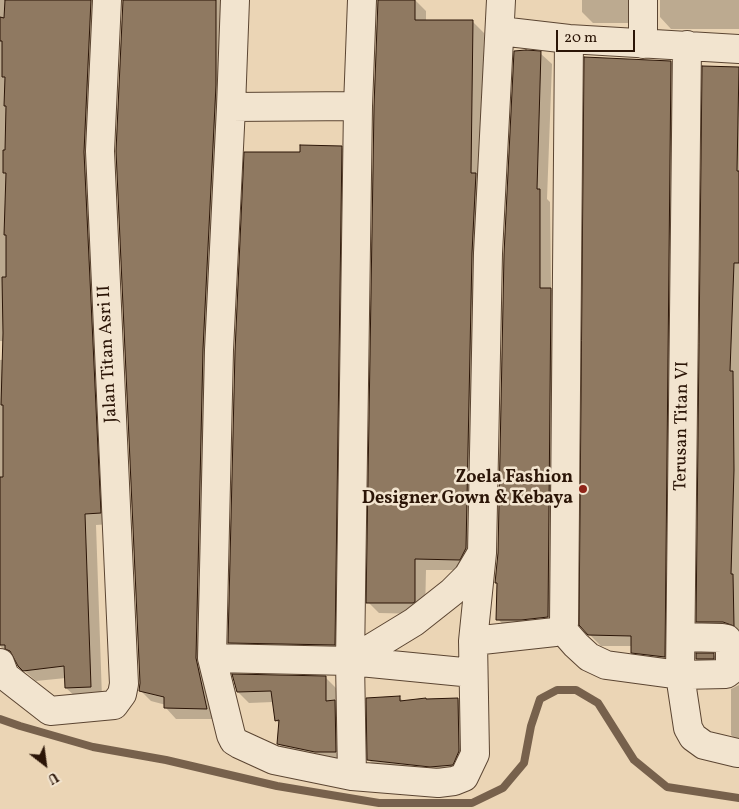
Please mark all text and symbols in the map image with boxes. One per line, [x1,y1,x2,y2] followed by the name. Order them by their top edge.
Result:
[559,20,638,52] scale bar
[564,28,597,49] text: 20 m
[95,285,123,423] street label: Jalan Titan Asri II
[671,361,695,491] street label: Terusan Titan VI
[362,468,573,510] place label: Zoela Fashion Designer Gown & Kebaya
[577,483,589,495] marker: Zoela Fashion Designer Gown & Kebaya
[20,739,70,789] north arrow
[44,767,62,788] text: U

